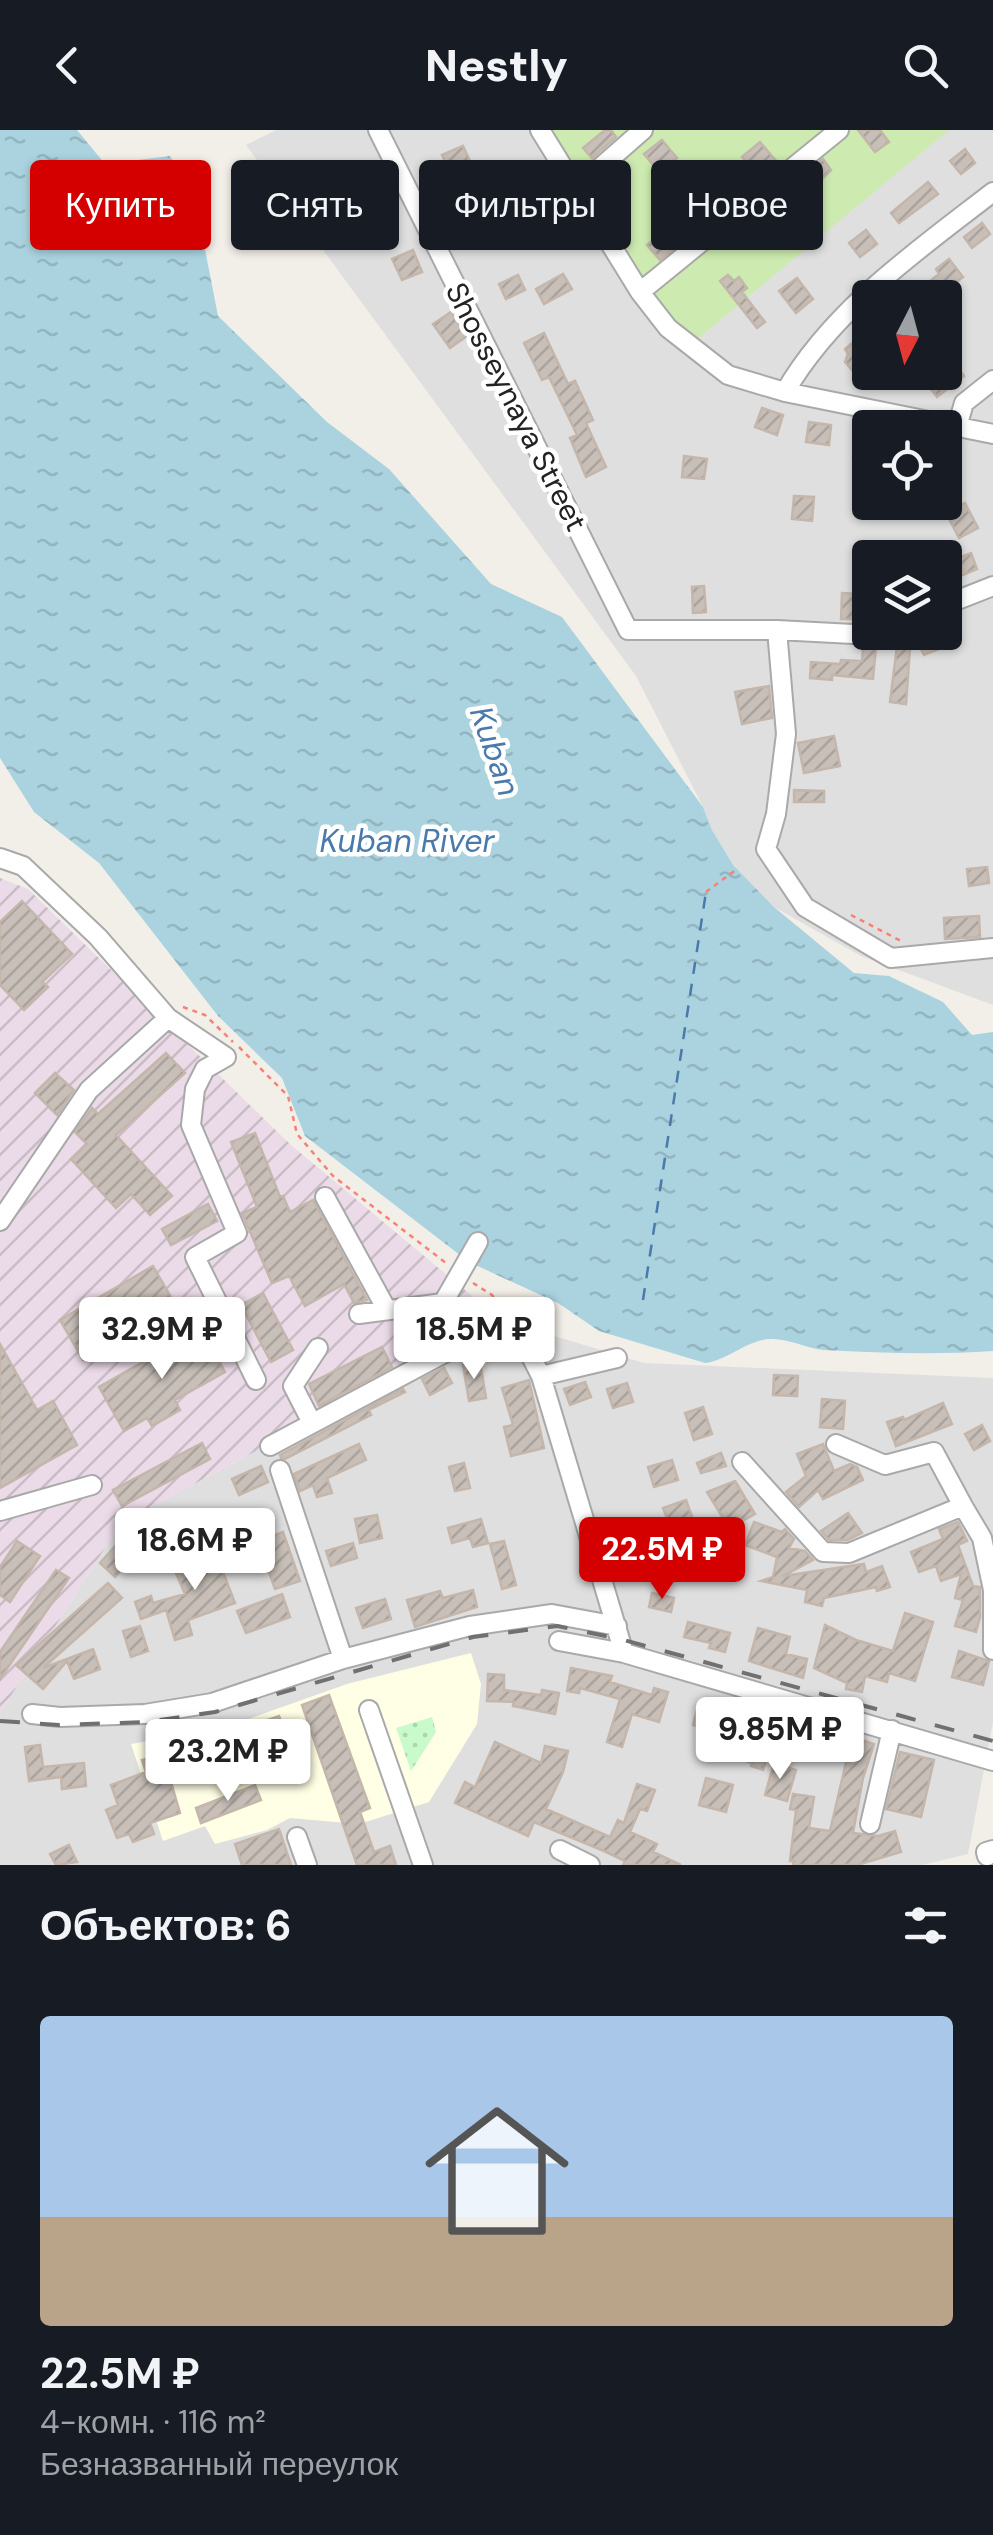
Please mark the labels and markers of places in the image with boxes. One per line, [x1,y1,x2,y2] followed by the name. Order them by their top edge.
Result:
[70,1297,254,1382] pin: 32.9M ₽
[382,1297,566,1382] pin: 18.5M ₽
[103,1508,287,1593] pin: 18.6M ₽
[570,1517,754,1602] pin: 22.5M ₽
[688,1697,872,1782] pin: 9.85M ₽
[136,1719,320,1804] pin: 23.2M ₽

